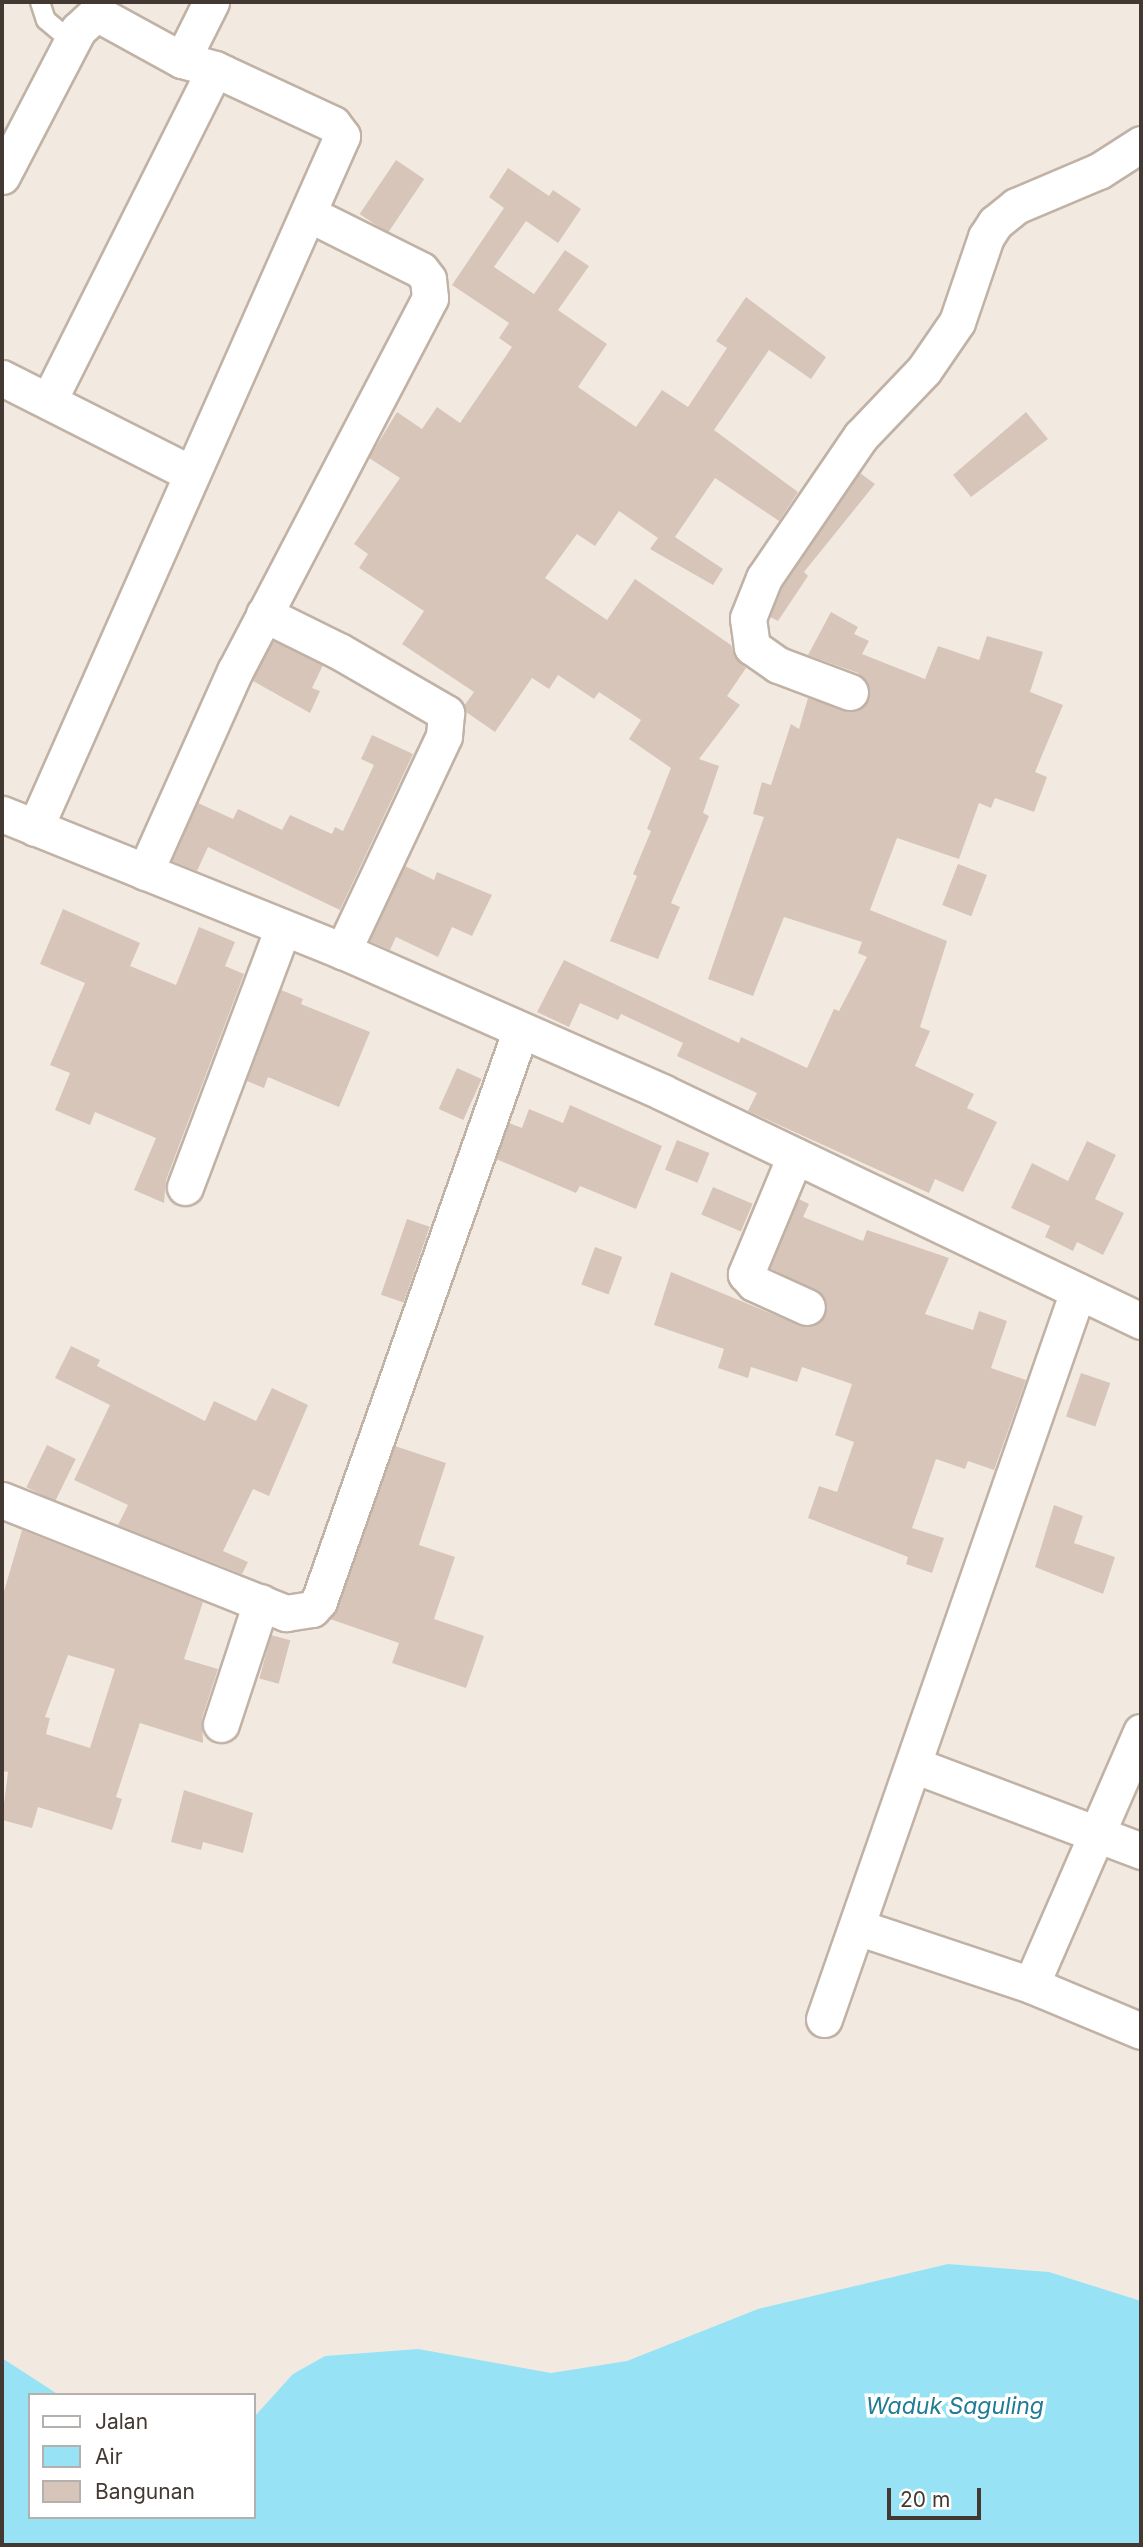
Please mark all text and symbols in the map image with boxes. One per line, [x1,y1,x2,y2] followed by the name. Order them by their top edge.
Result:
[866,2392,1044,2420] water label: Waduk Saguling
[28,2393,256,2519] legend
[95,2409,148,2434] text: Jalan
[95,2444,123,2469] text: Air
[891,2474,986,2518] scale bar
[95,2479,195,2504] text: Bangunan
[900,2487,950,2512] text: 20 m

